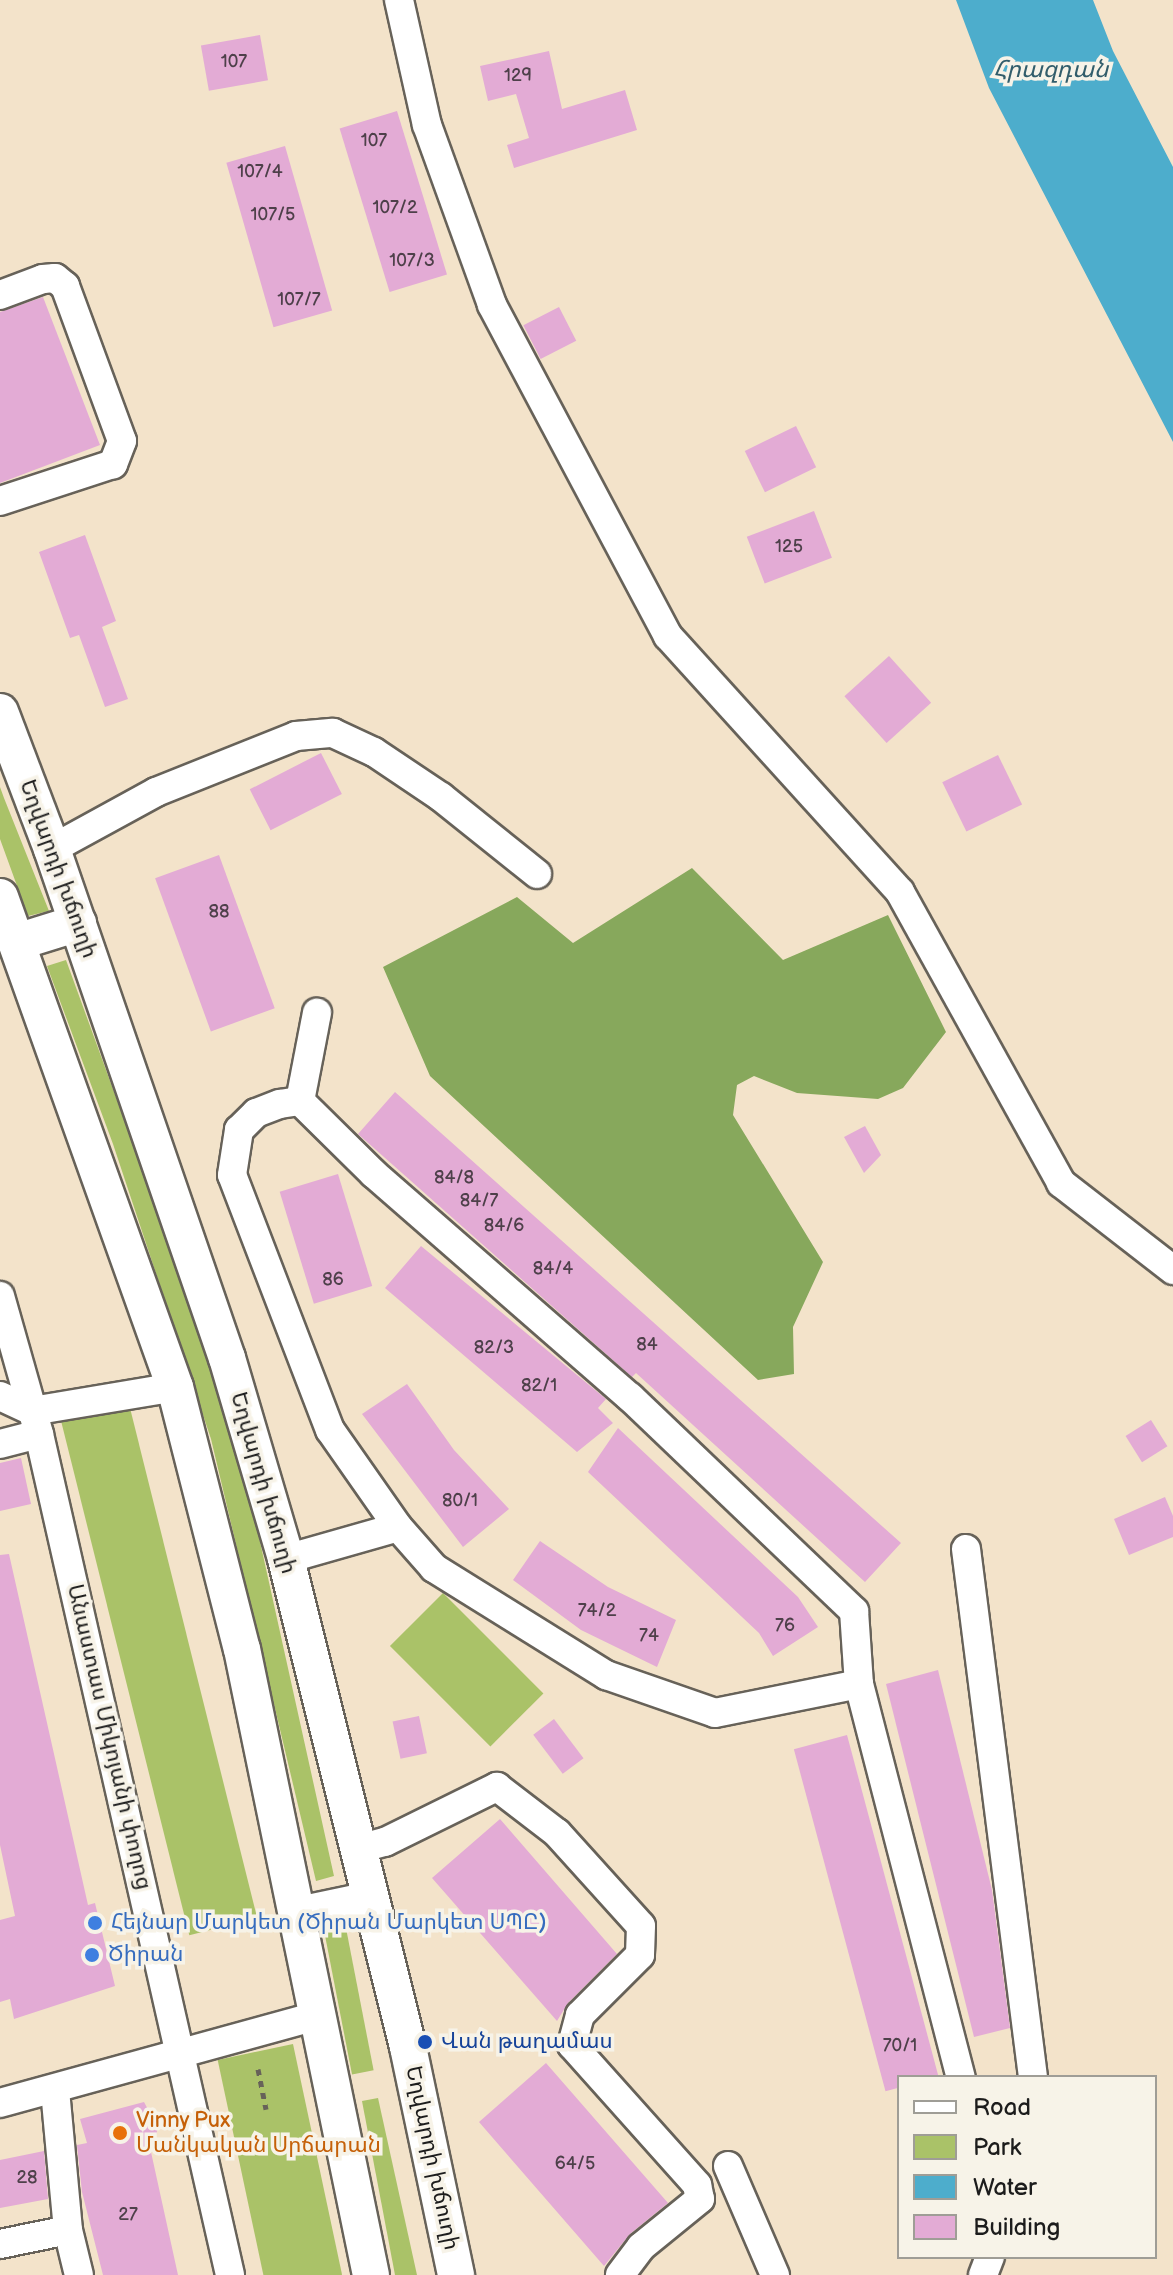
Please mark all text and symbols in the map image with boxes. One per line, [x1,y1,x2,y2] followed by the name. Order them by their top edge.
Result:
[221,51,247,73] house number: 107
[994,56,1108,84] water label: Հրազդան
[504,65,532,87] house number: 129
[361,130,387,152] house number: 107
[237,161,283,183] house number: 107/4
[372,197,418,219] house number: 107/2
[251,204,295,226] house number: 107/5
[389,250,435,272] house number: 107/3
[277,289,321,311] house number: 107/7
[775,536,803,558] house number: 125
[13,776,103,962] street label: Եղվարդի խճուղի
[209,901,229,923] house number: 88
[434,1167,474,1189] house number: 84/8
[460,1190,498,1212] house number: 84/7
[484,1215,524,1237] house number: 84/6
[533,1258,573,1280] house number: 84/4
[322,1269,344,1291] house number: 86
[636,1334,658,1356] house number: 84
[474,1337,514,1359] house number: 82/3
[521,1375,557,1397] house number: 82/1
[224,1389,302,1577] street label: Եղվարդի խճուղի
[442,1490,478,1512] house number: 80/1
[61,1582,157,1892] street label: Անաստաս Միկոյանի փողոց
[578,1600,616,1622] house number: 74/2
[775,1615,795,1637] house number: 76
[639,1625,659,1647] house number: 74
[111,1910,546,1936] place label: Հեյնար Մարկետ (Ծիրան Մարկետ ՍՊԸ)
[86,1914,104,1932] marker: Հեյնար Մարկետ (Ծիրան Մարկետ ՍՊԸ)
[108,1942,183,1968] place label: Ծիրան
[83,1946,101,1964] marker: Ծիրան
[441,2029,613,2055] place label: Վան թաղամաս
[416,2033,434,2051] marker: Վան թաղամաս
[883,2035,917,2057] house number: 70/1
[400,2063,464,2253] street label: Եղվարդի խճուղի
[897,2075,1157,2259] legend
[973,2093,1031,2122] text: Road
[136,2107,381,2158] place label: Vinny Pux Մանկական Սրճարան
[111,2124,129,2142] marker: Vinny Pux Մանկական Սրճարան
[973,2133,1021,2162] text: Park
[555,2153,595,2175] house number: 64/5
[16,2167,38,2189] house number: 28
[973,2173,1037,2202] text: Water
[118,2204,138,2226] house number: 27
[973,2213,1060,2242] text: Building

